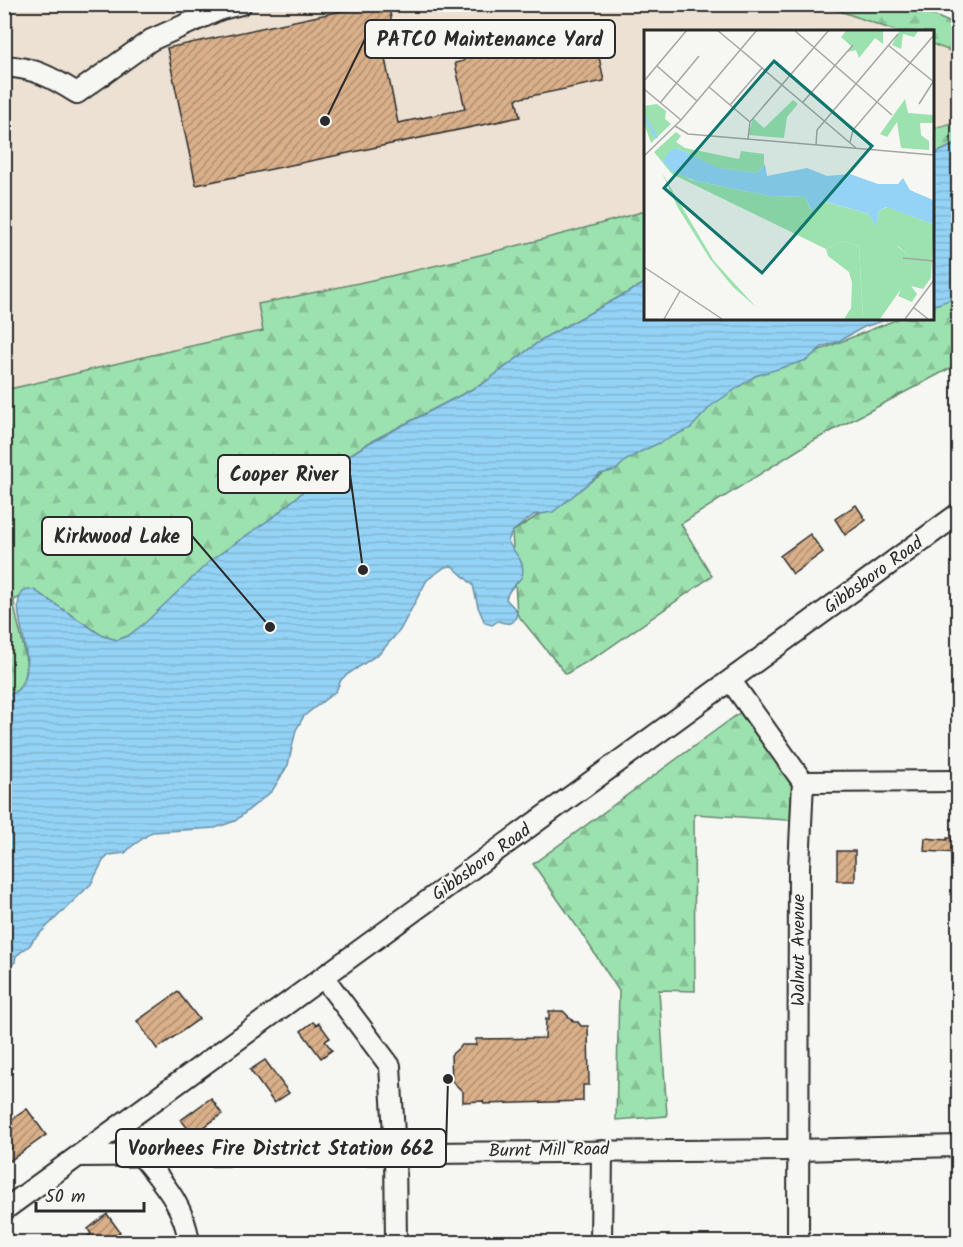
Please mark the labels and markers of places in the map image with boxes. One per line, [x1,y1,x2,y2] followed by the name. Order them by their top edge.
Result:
[365,20,615,58] callout: PATCO Maintenance Yard
[218,455,350,493] callout: Cooper River
[42,517,192,555] callout: Kirkwood Lake
[116,1129,446,1167] callout: Voorhees Fire District Station 662

